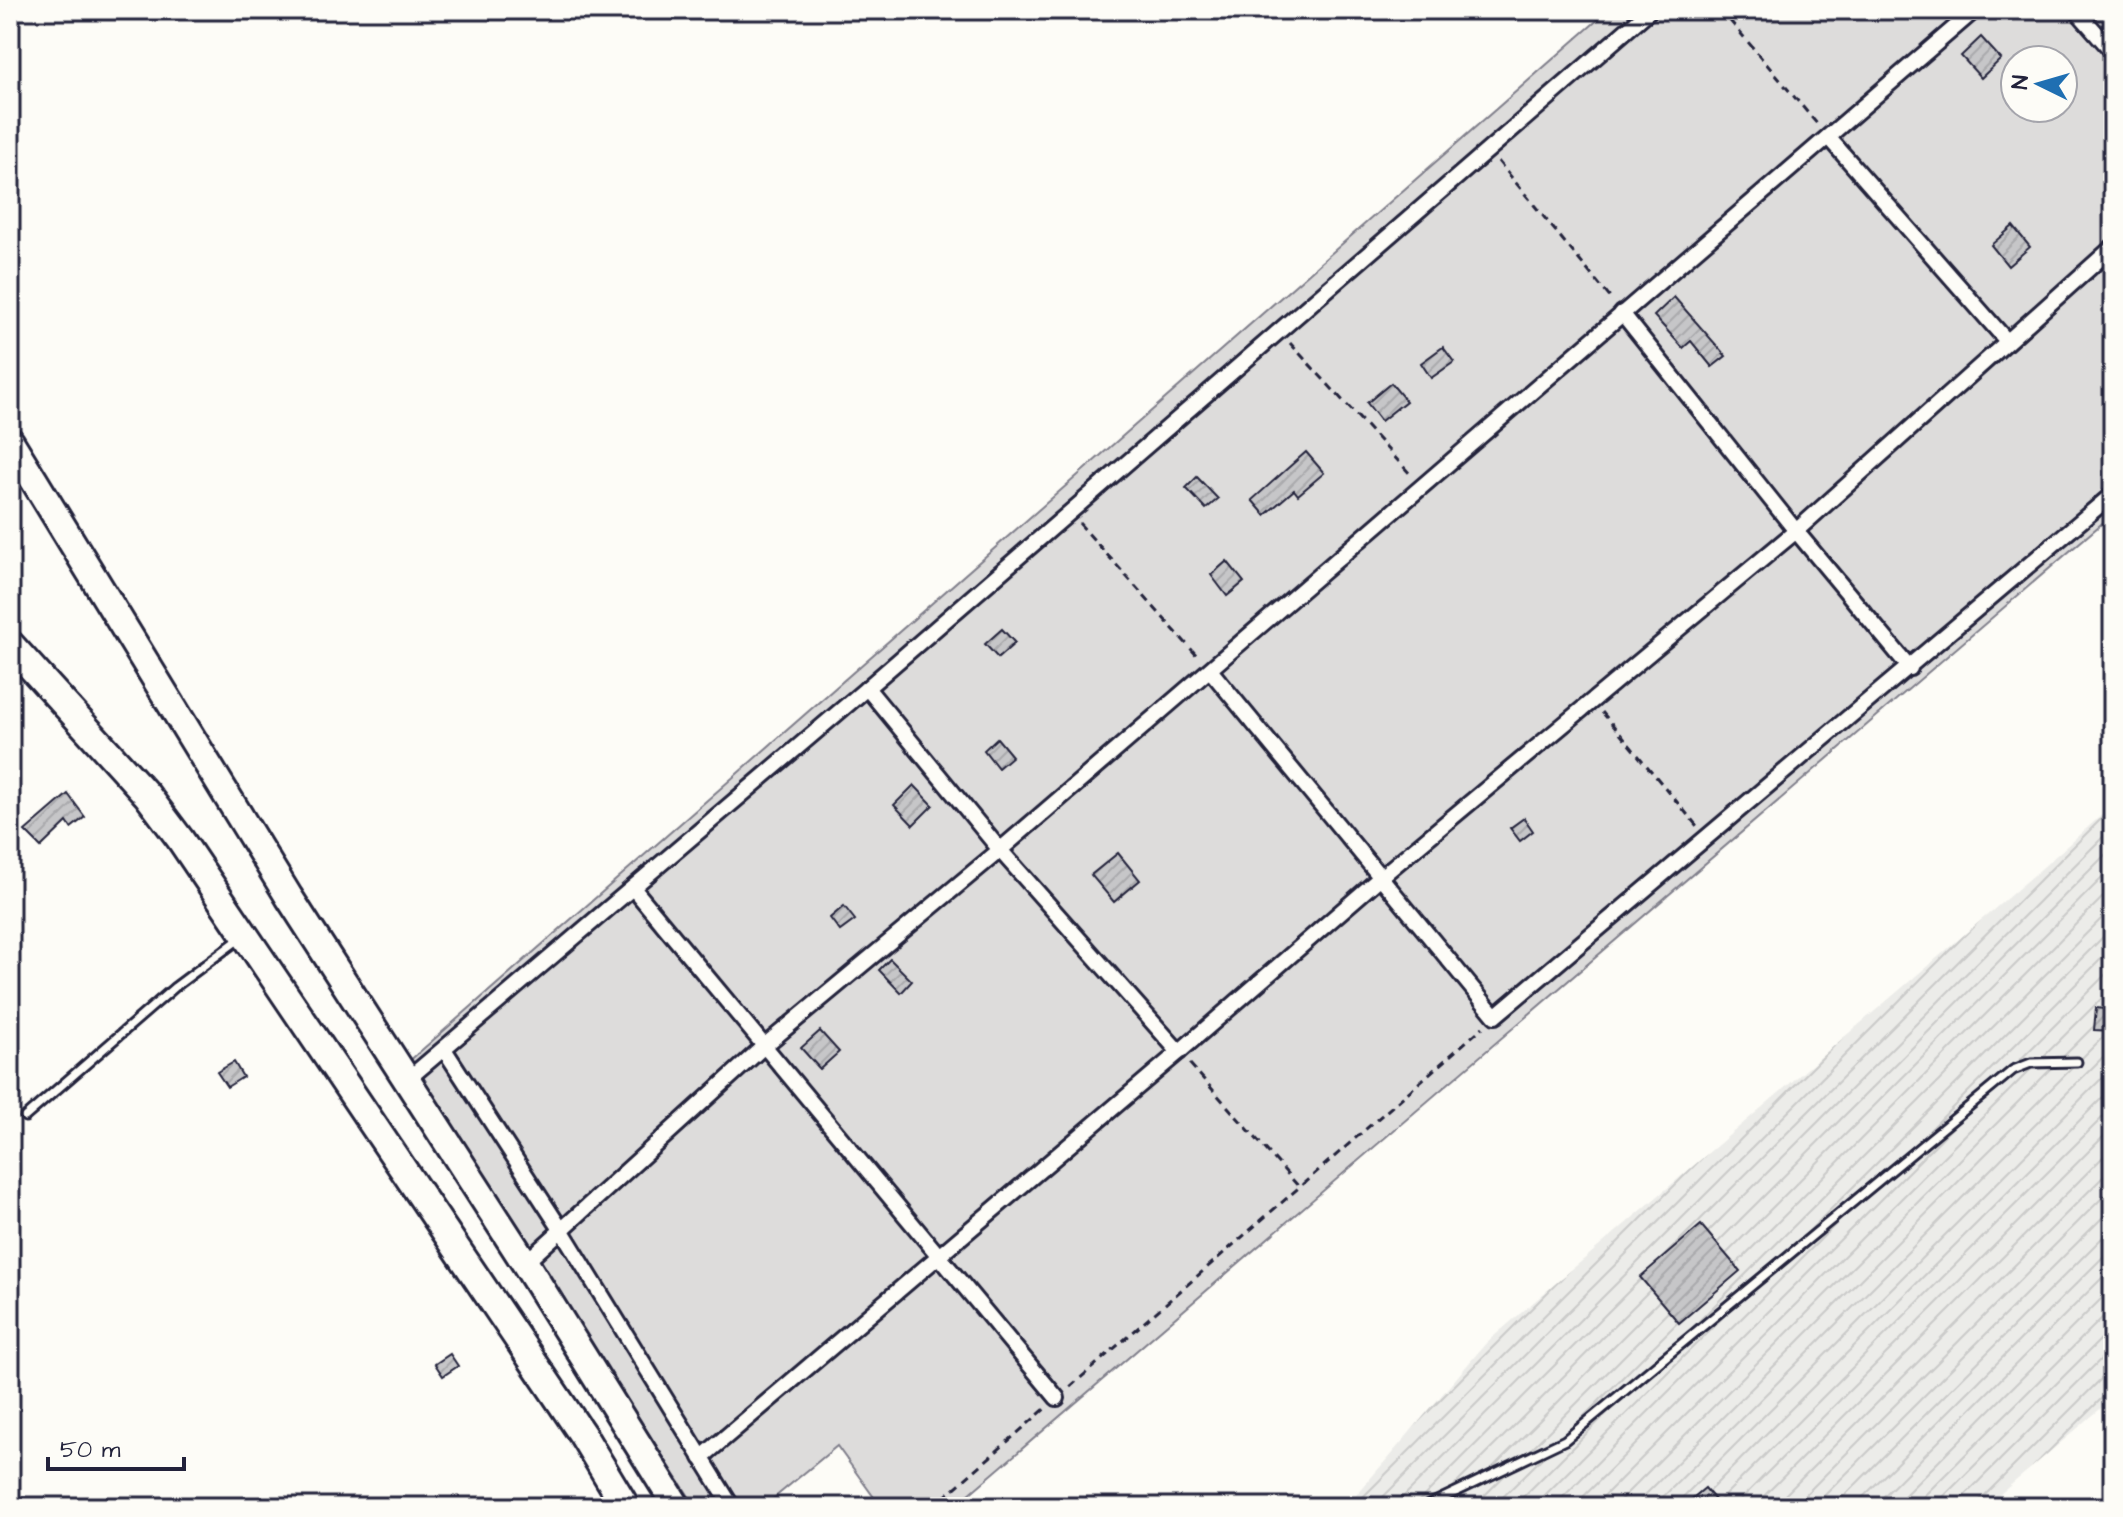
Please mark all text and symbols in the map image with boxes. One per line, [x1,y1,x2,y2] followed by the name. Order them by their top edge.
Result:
[1999,44,2079,124] north arrow
[2005,74,2037,91] text: N
[48,1421,184,1471] scale bar
[60,1433,121,1467] text: 50 m

